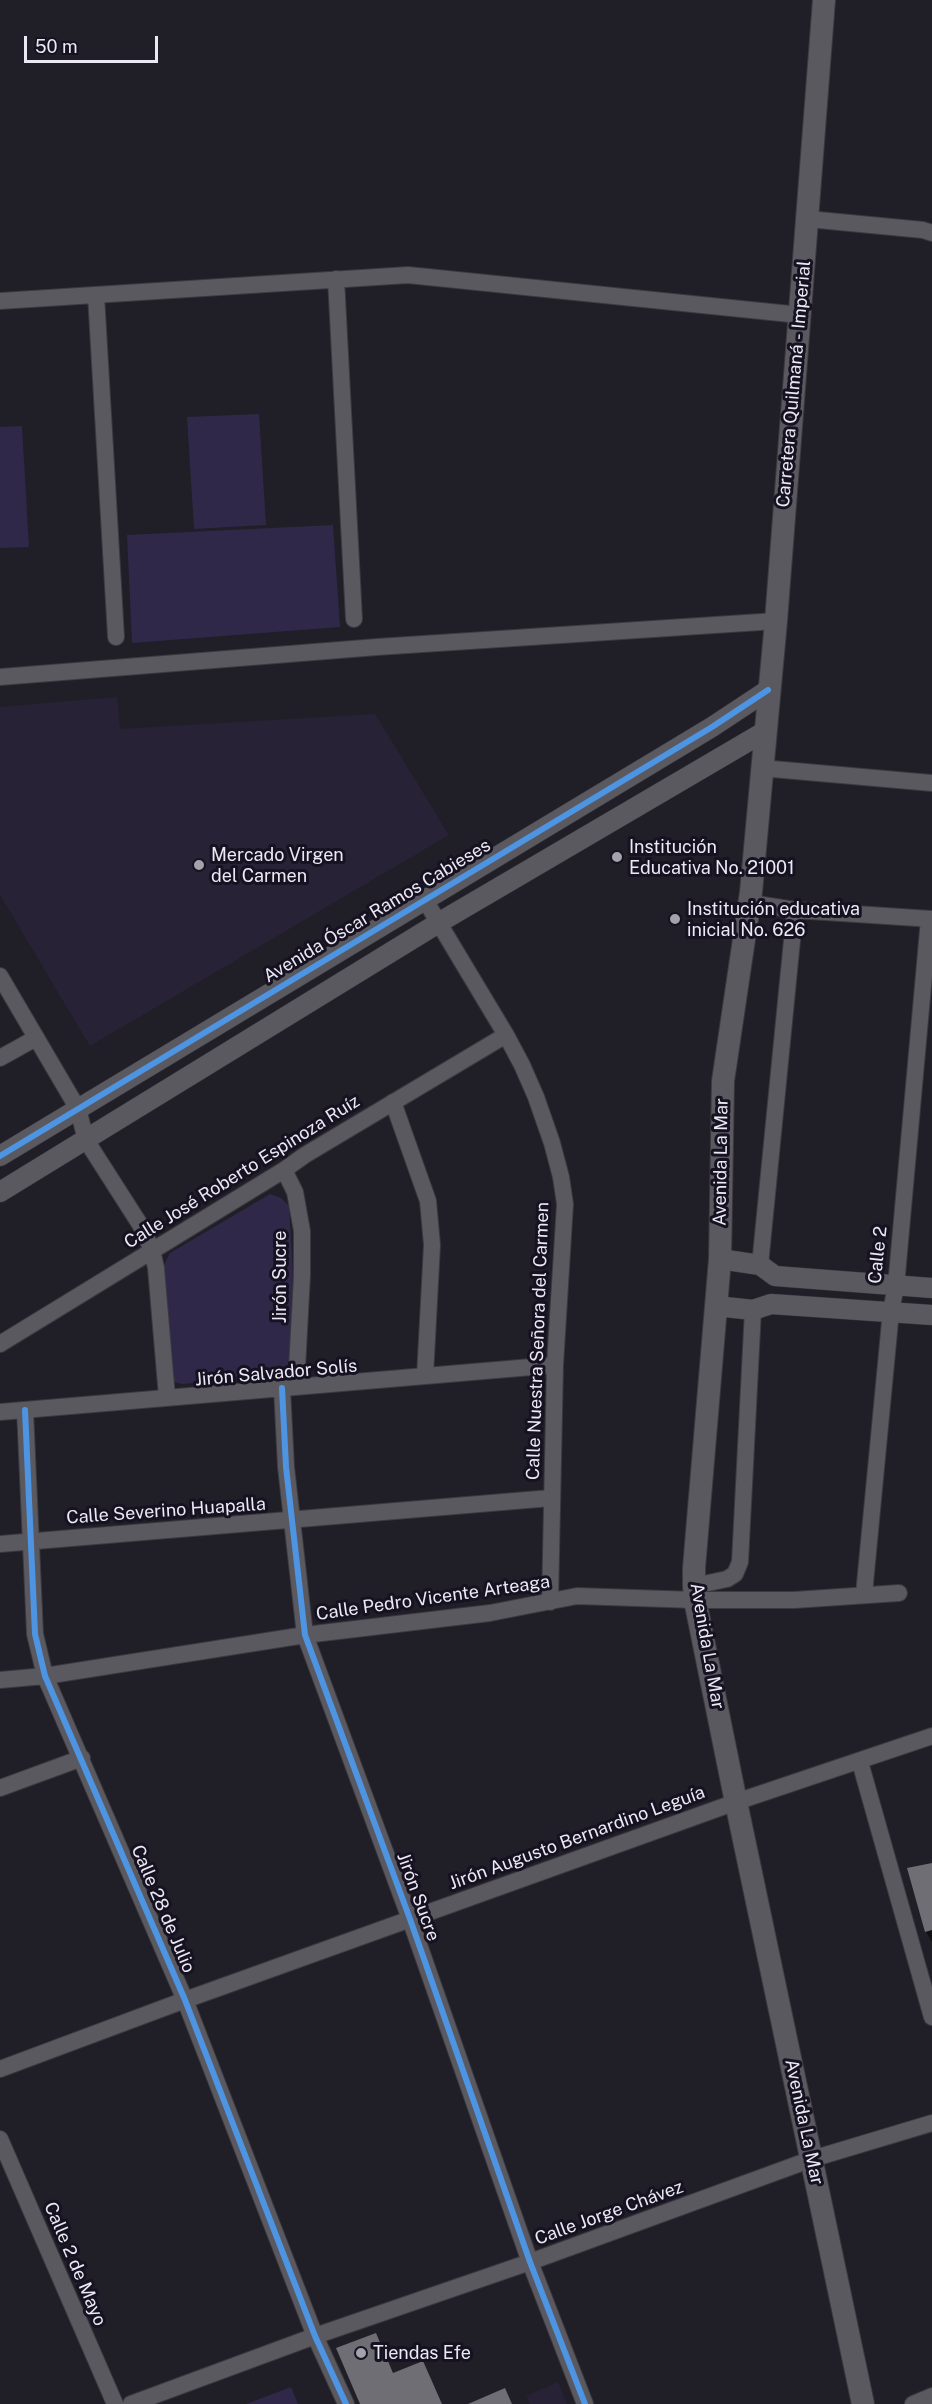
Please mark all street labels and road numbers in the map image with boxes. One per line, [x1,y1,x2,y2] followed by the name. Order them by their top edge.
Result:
[772,260,816,508] street label: Carretera Quilmaná - Imperial
[260,835,494,987] street label: Avenida Óscar Ramos Cabieses
[120,1090,364,1254] street label: Calle José Roberto Espinoza Ruíz
[709,1098,733,1226] street label: Avenida La Mar
[522,1202,554,1480] street label: Calle Nuestra Señora del Carmen
[864,1225,892,1285] street label: Calle 2
[269,1231,291,1323] street label: Jirón Sucre
[194,1355,358,1391] street label: Jirón Salvador Solís
[66,1493,266,1529] street label: Calle Severino Huapalla
[315,1571,551,1625] street label: Calle Pedro Vicente Arteaga
[685,1581,729,1711] street label: Avenida La Mar
[446,1782,708,1894] street label: Jirón Augusto Bernardino Leguía
[126,1842,200,1976] street label: Calle 28 de Julio
[392,1850,444,1944] street label: Jirón Sucre
[780,2057,828,2187] street label: Avenida La Mar
[532,2176,686,2250] street label: Calle Jorge Chávez
[39,2199,111,2329] street label: Calle 2 de Mayo

